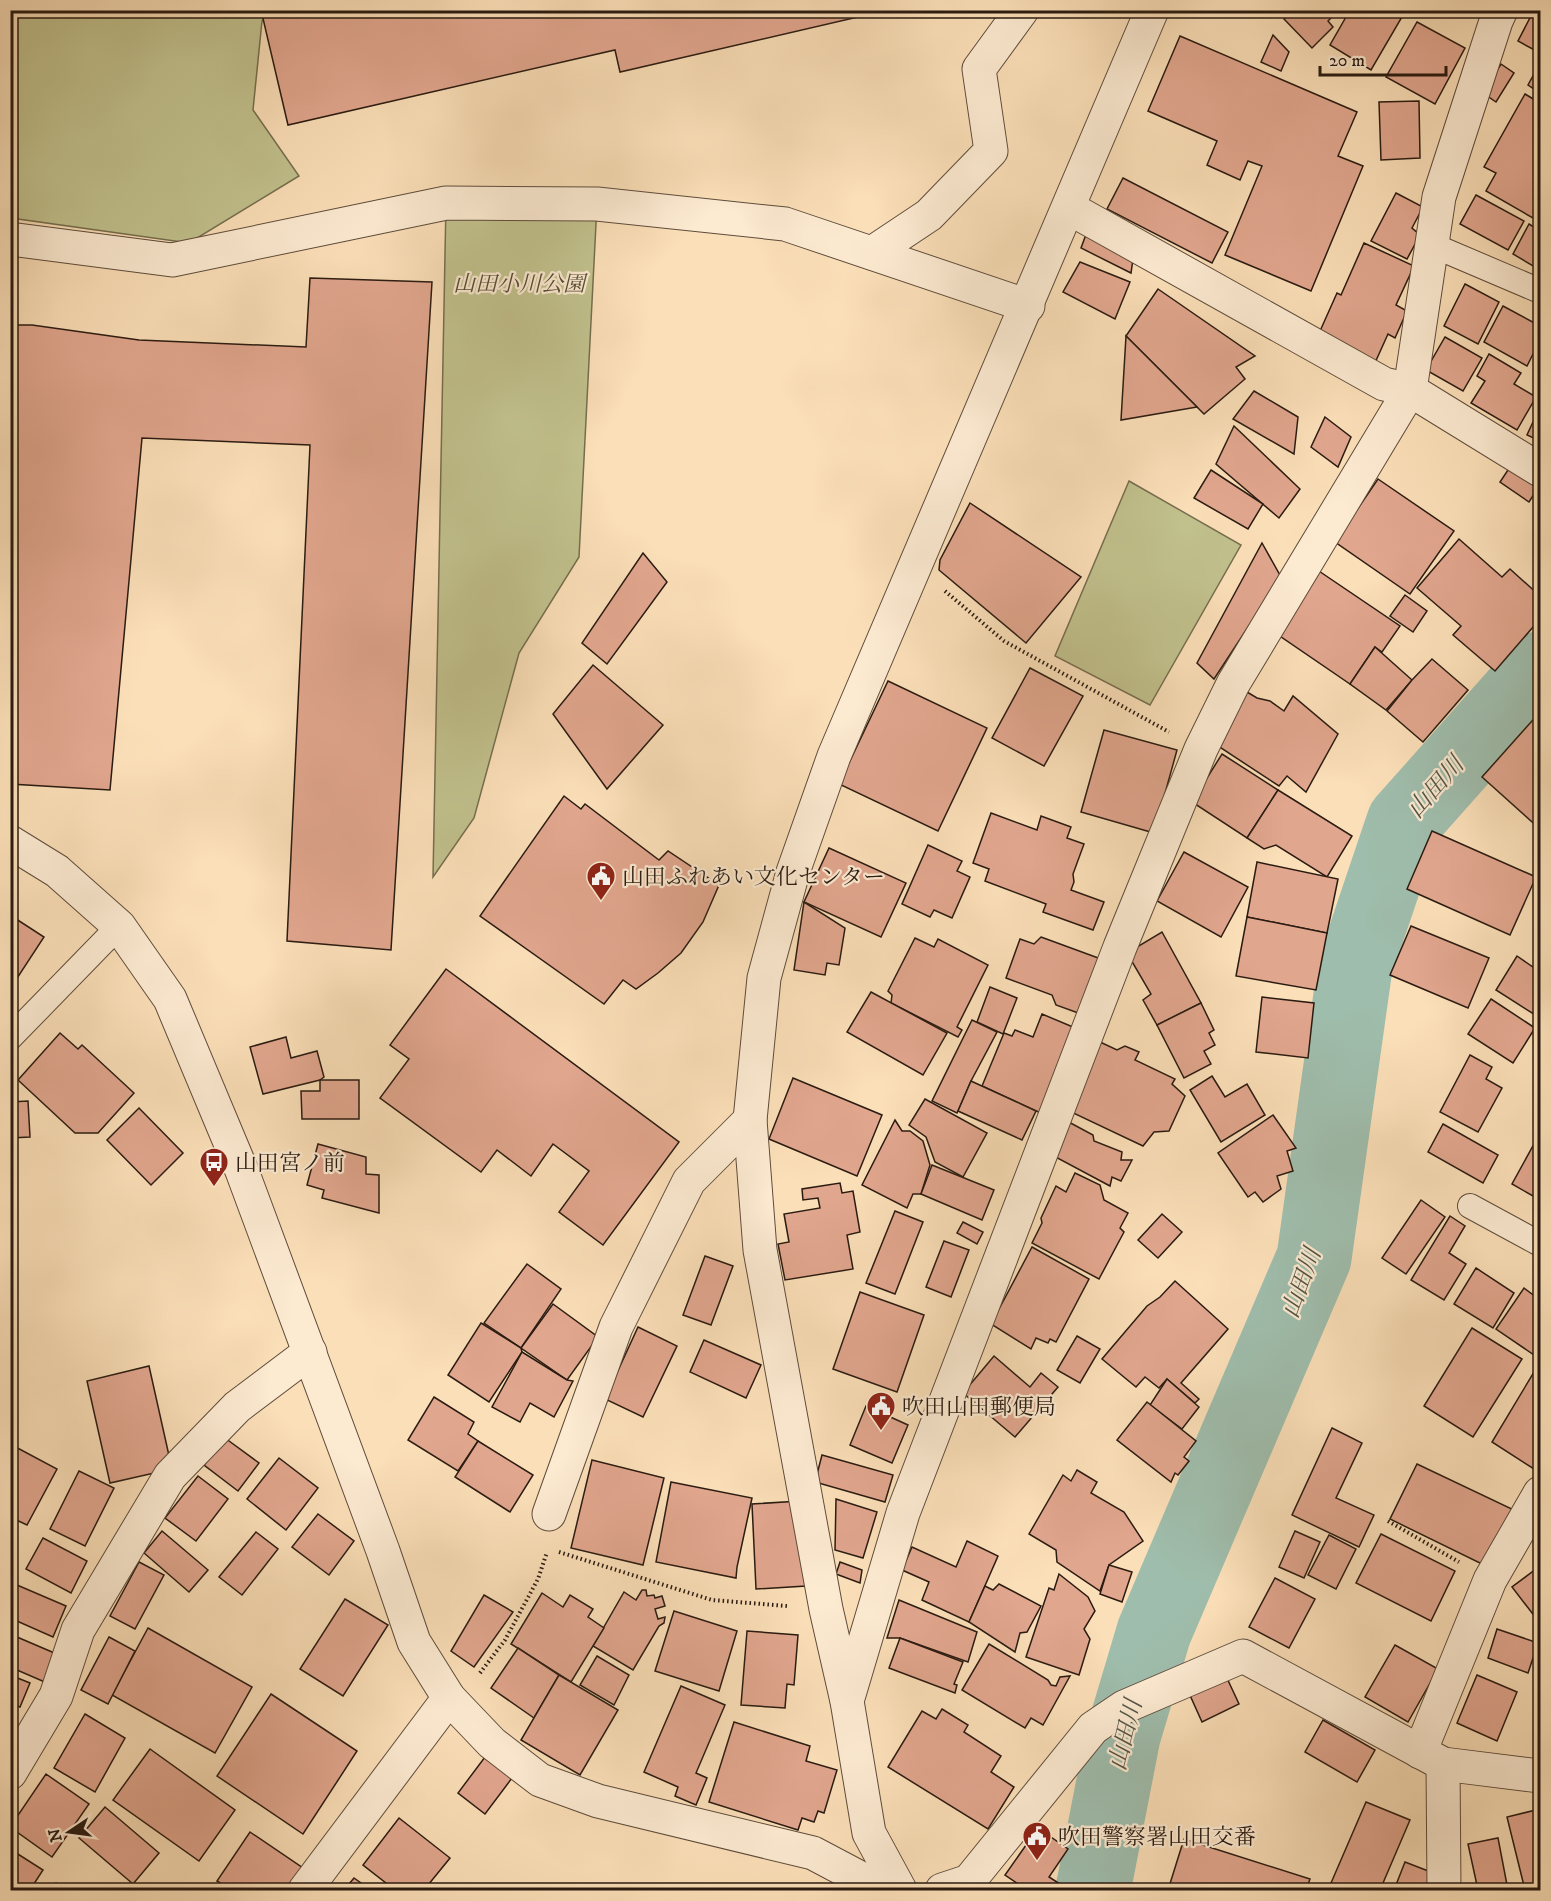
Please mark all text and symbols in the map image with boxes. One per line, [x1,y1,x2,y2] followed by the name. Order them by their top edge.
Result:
[1320,39,1446,77] scale bar
[1329,50,1365,72] text: 20 m
[453,271,588,298] park label: 山田小川公園
[1401,748,1473,825] water label: 山田川
[585,860,617,902] public building icon: 山田ふれあい文化センター
[622,864,885,891] place label: 山田ふれあい文化センター
[198,1146,230,1188] bus stop icon: 山田宮ノ前
[235,1150,345,1177] place label: 山田宮ノ前
[1276,1242,1329,1322] water label: 山田川
[865,1390,897,1432] public building icon: 吹田山田郵便局
[902,1394,1056,1421] place label: 吹田山田郵便局
[1103,1694,1150,1774] water label: 山田川
[39,1802,99,1862] north arrow
[1021,1820,1053,1862] public building icon: 吹田警察署山田交番
[1058,1824,1256,1851] place label: 吹田警察署山田交番
[44,1826,67,1844] text: N

